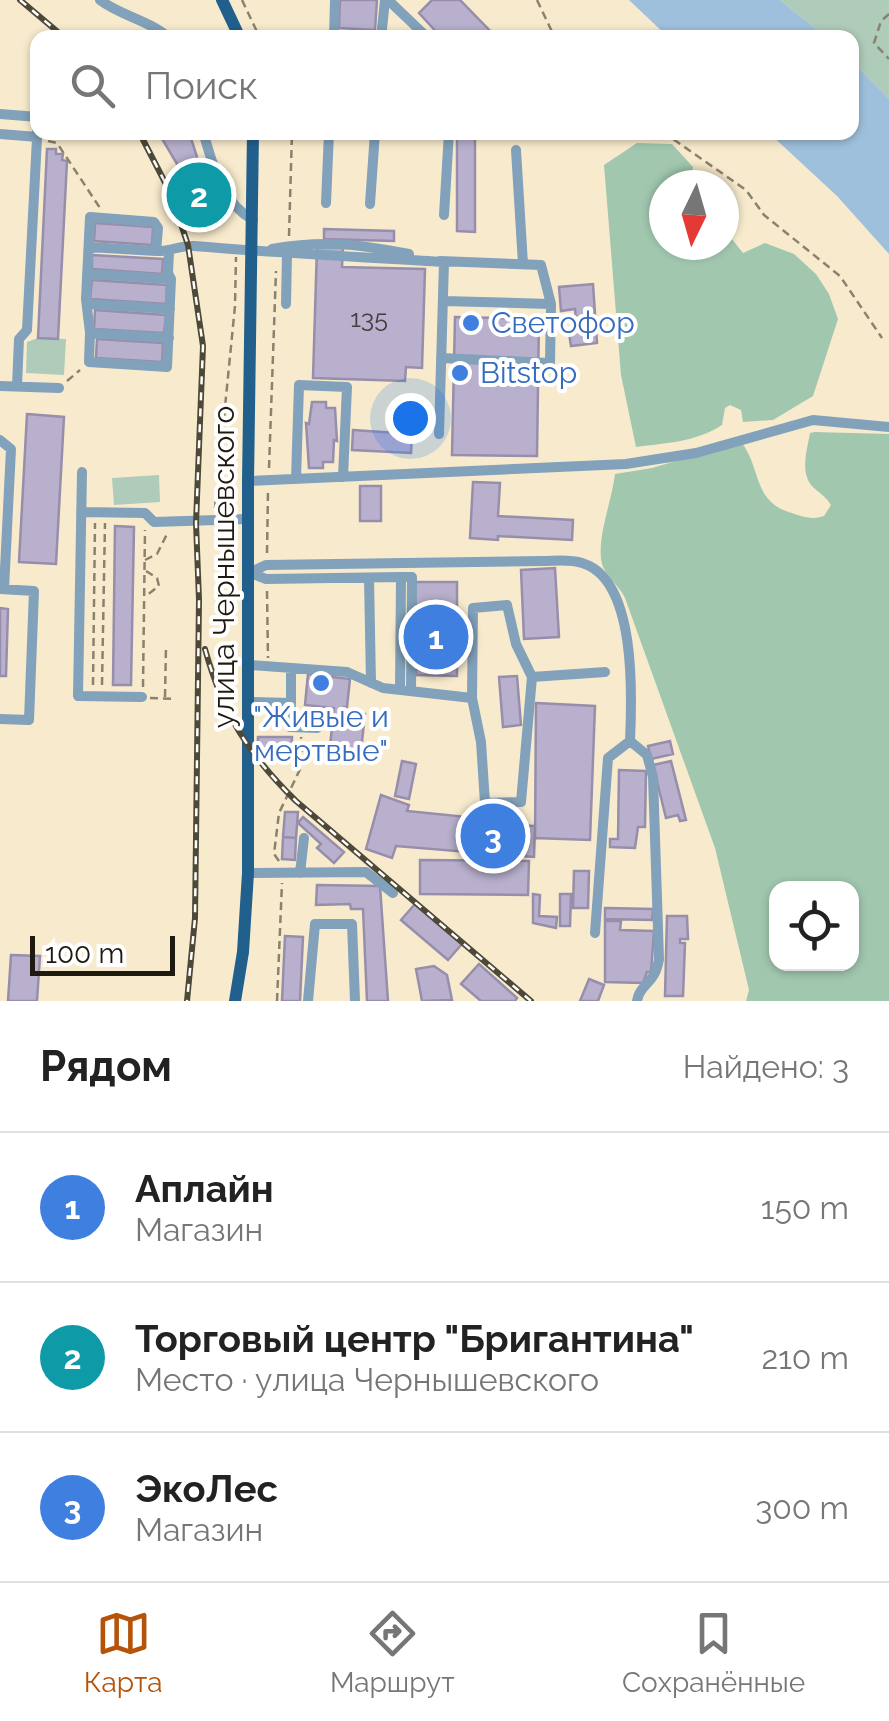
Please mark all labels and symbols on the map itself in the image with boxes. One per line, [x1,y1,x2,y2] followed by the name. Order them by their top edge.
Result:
[166,158,232,232] pin: 2
[649,170,739,260] north arrow
[350,303,388,333] house number: 135
[491,305,635,340] place label: Светофор
[460,312,482,334] marker: Светофор
[480,355,577,390] place label: Bitstop
[449,362,471,384] marker: Bitstop
[385,393,436,444] your location
[206,406,241,728] street label: улица Чернышевского
[404,600,468,674] pin: 1
[310,672,332,694] marker: "Живые и мертвые"
[253,699,389,768] place label: "Живые и мертвые"
[460,798,526,874] pin: 3
[30,931,175,976] scale bar

